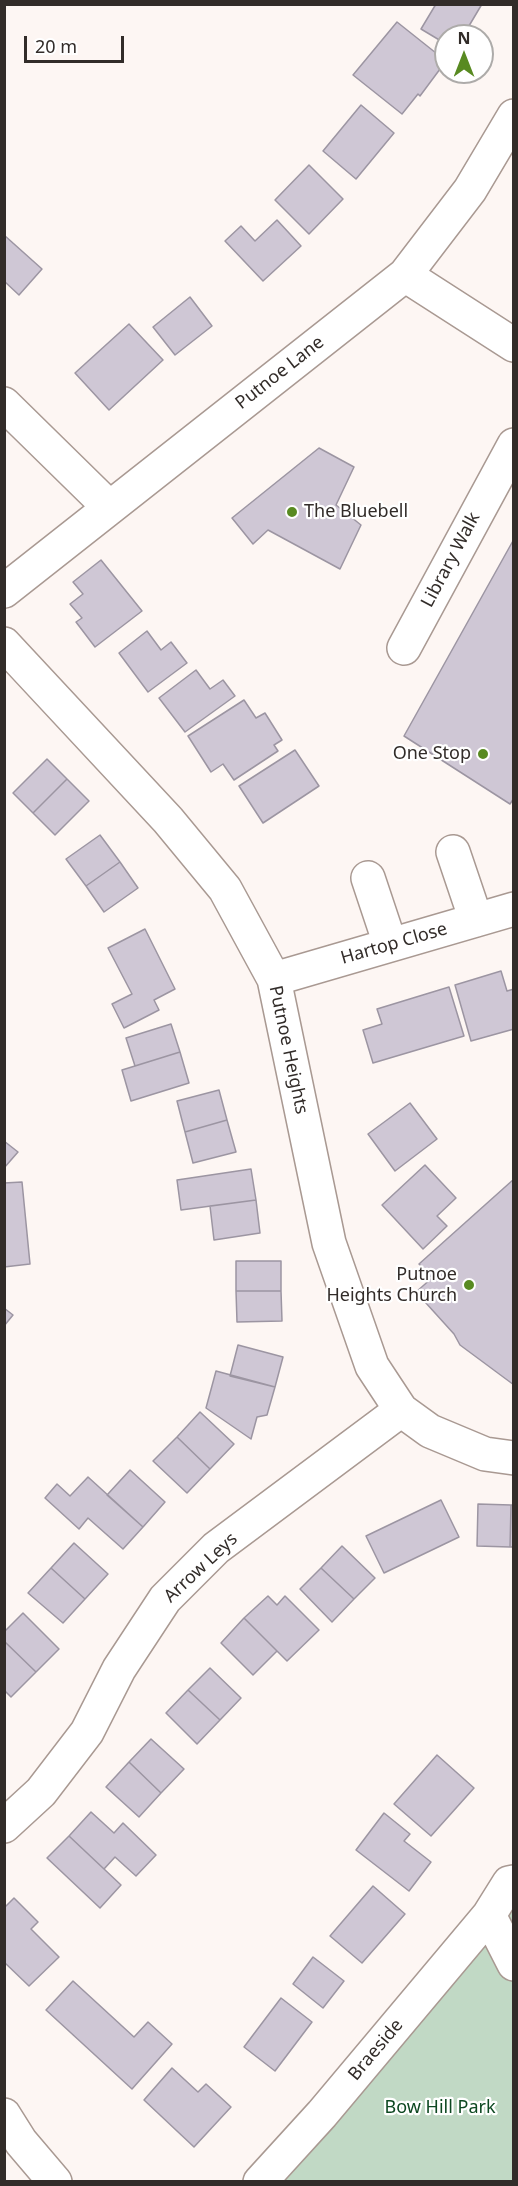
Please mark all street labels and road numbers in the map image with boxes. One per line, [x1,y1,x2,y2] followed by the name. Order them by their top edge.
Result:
[232,332,328,414] street label: Putnoe Lane
[417,509,485,611] street label: Library Walk
[338,919,450,969] street label: Hartop Close
[264,984,312,1116] street label: Putnoe Heights
[160,1529,242,1607] street label: Arrow Leys
[344,2015,408,2085] street label: Braeside

